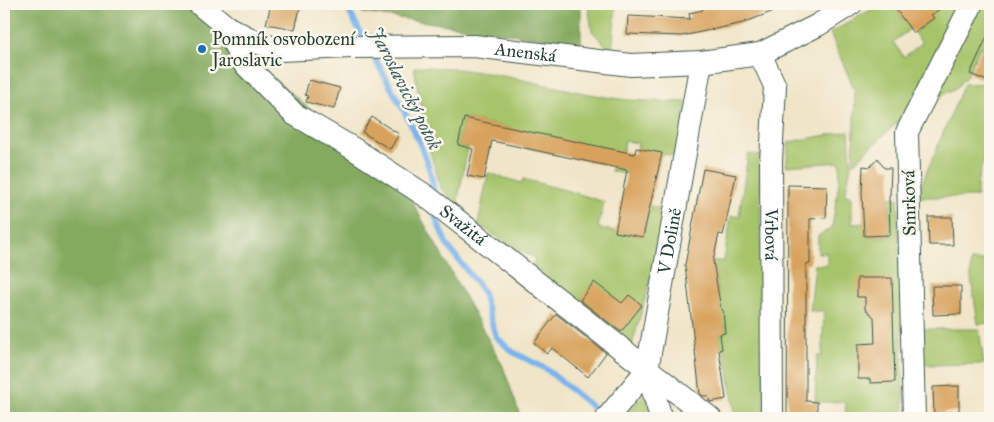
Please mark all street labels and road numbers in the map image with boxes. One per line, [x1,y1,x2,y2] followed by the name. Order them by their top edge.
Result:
[492,37,558,67] street label: Anenská
[897,170,921,236] street label: Smrková
[435,200,491,250] street label: Svažitá
[653,206,686,277] street label: V Dolině
[760,207,782,261] street label: Vrbová

